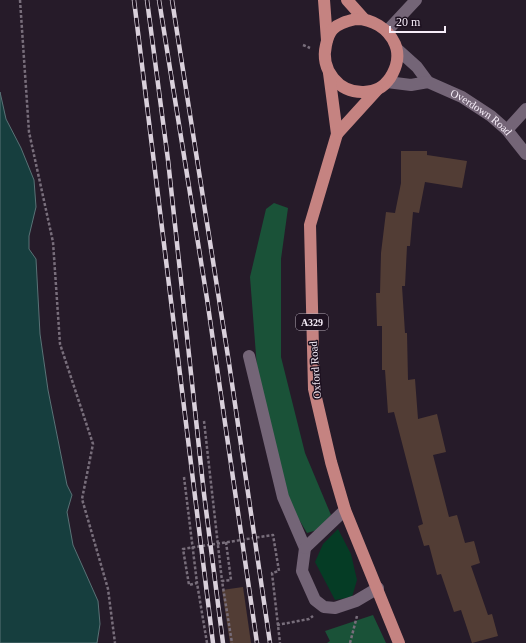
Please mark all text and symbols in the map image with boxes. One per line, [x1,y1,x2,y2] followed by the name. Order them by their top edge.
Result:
[390,8,445,34] scale bar
[396,15,421,29] text: 20 m
[449,87,515,138] street label: Overdown Road
[296,314,328,330] road number: A329
[307,340,323,399] street label: Oxford Road

